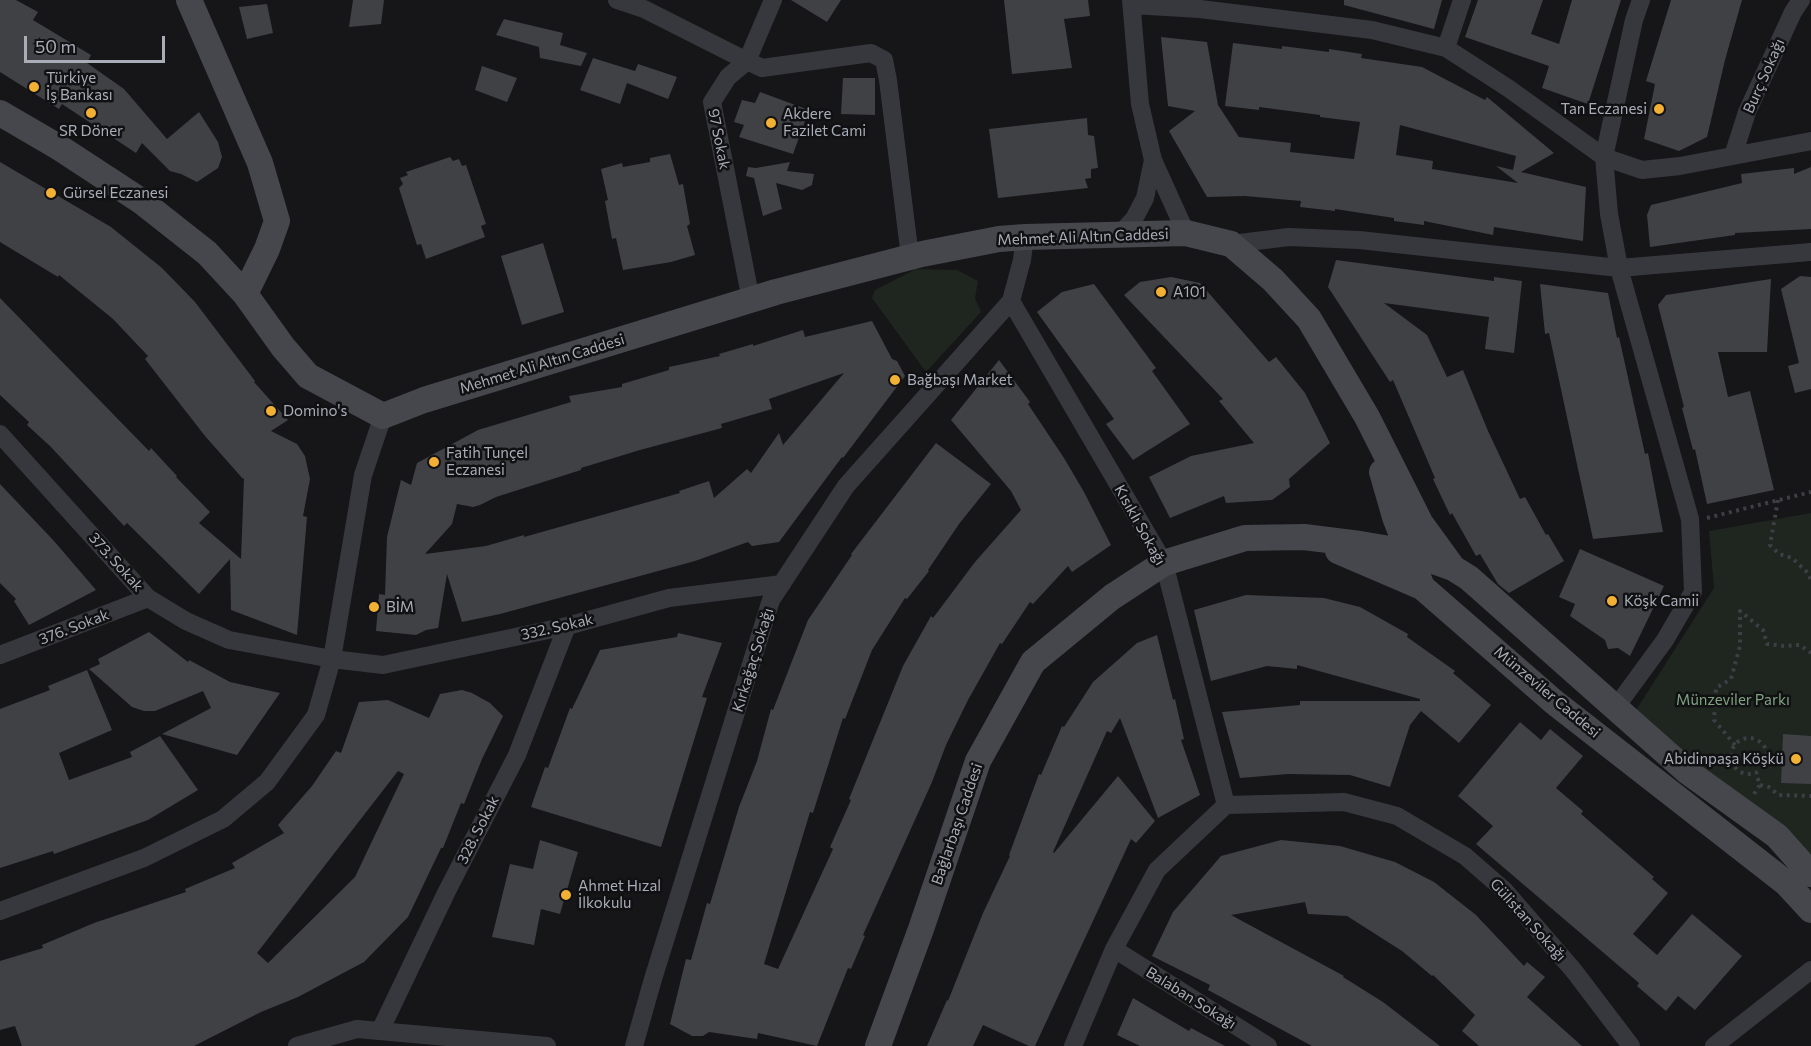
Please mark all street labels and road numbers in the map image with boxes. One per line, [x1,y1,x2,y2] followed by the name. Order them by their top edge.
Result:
[1740,36,1788,116] street label: Burç Sokağı
[704,107,734,171] street label: 97 Sokak
[997,225,1169,249] street label: Mehmet Ali Altın Caddesi
[457,330,627,398] street label: Mehmet Ali Altın Caddesi
[1111,482,1169,568] street label: Kısıklı Sokağı
[85,529,147,595] street label: 373. Sokak
[36,605,112,649] street label: 376. Sokak
[729,606,777,714] street label: Kırkağaç Sokağı
[519,610,595,644] street label: 332. Sokak
[1490,642,1604,742] street label: Münzeviler Caddesi
[928,761,986,887] street label: Bağlarbaşı Caddesi
[453,793,503,867] street label: 328. Sokak
[1486,875,1570,965] street label: Gülistan Sokağı
[1143,963,1239,1033] street label: Balaban Sokağı

